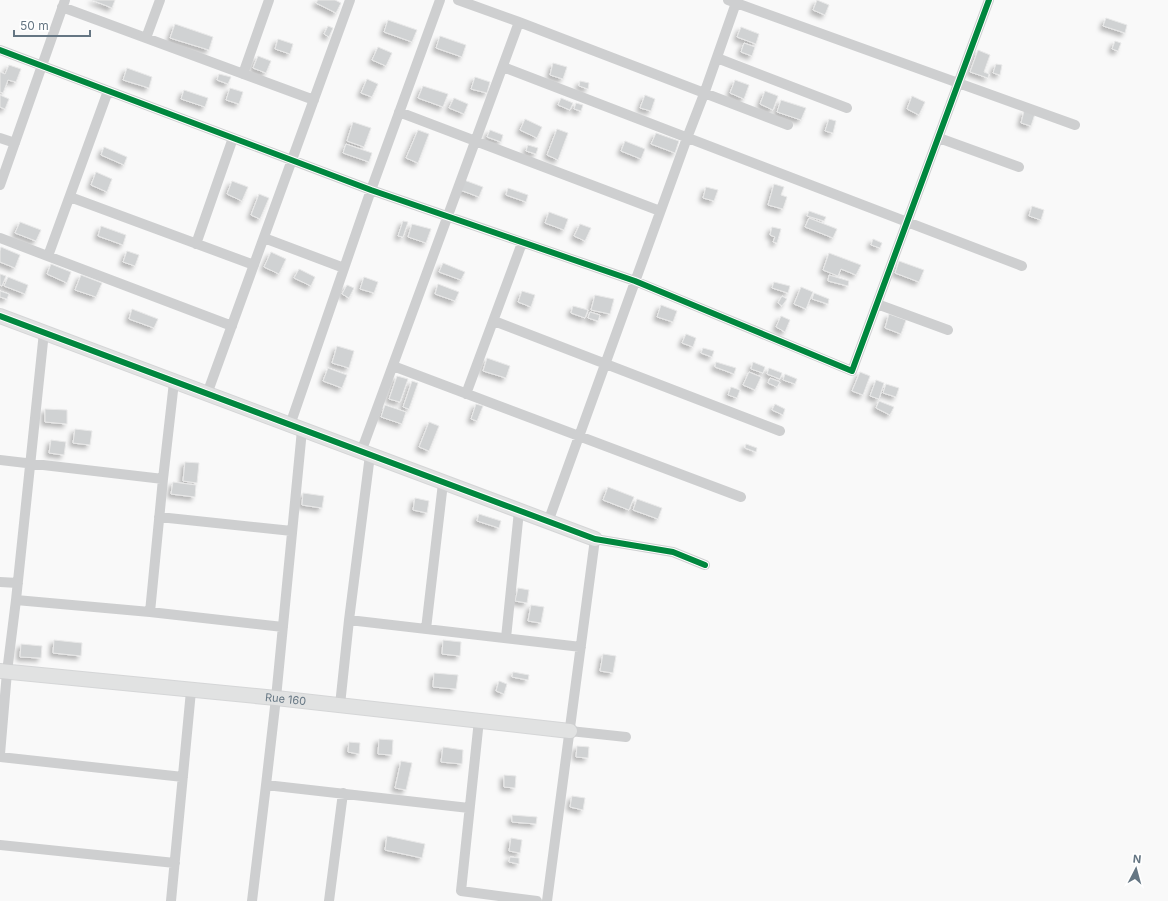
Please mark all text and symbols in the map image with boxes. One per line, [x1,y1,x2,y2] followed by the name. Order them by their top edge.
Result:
[14,12,90,38] scale bar
[20,18,49,33] text: 50 m
[264,690,307,708] street label: Rue 160
[1116,849,1156,889] north arrow
[1132,852,1142,866] text: N

